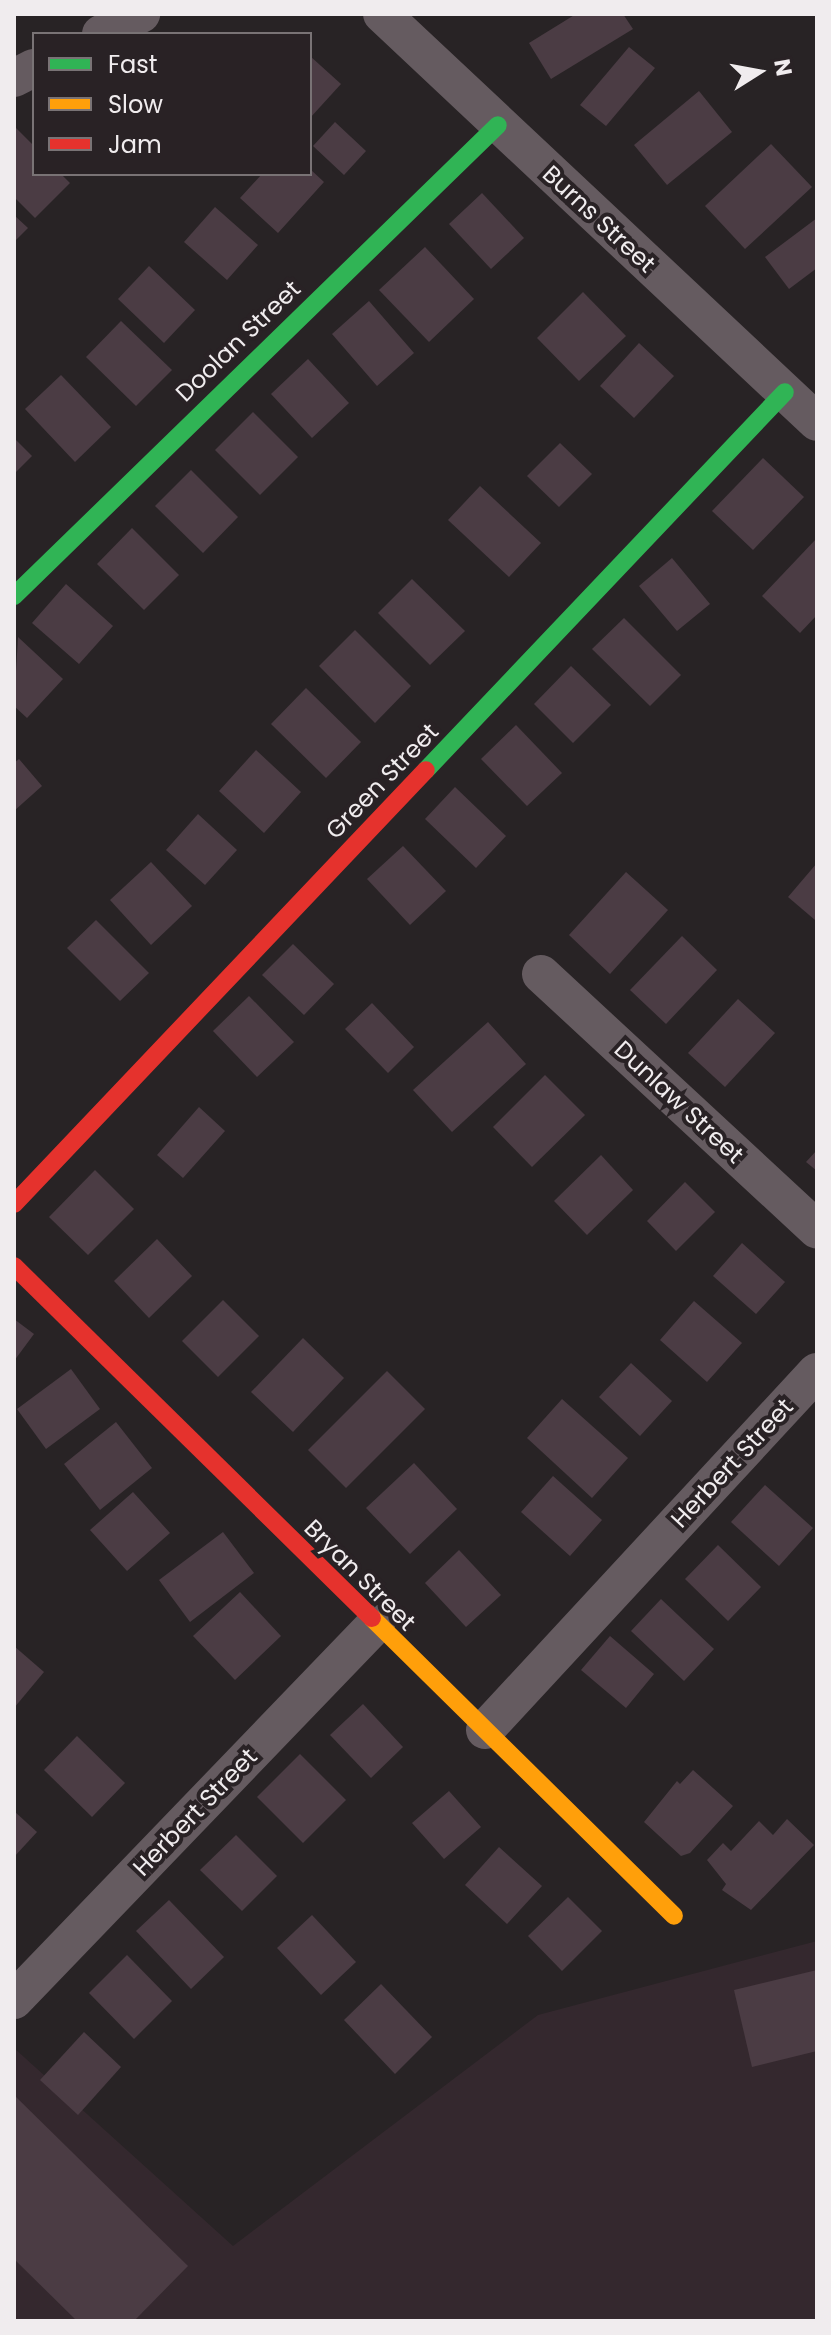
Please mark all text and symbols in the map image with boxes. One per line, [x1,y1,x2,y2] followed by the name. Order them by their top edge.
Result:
[32,32,312,176] legend
[719,32,799,112] north arrow
[108,48,158,81] text: Fast
[766,56,800,78] text: N
[108,88,163,121] text: Slow
[108,128,162,161] text: Jam
[537,160,661,278] street label: Burns Street
[170,274,306,408] street label: Doolan Street
[320,717,444,845] street label: Green Street
[608,1035,750,1169] street label: Dunlaw Street
[665,1393,799,1533] street label: Herbert Street
[298,1513,422,1637] street label: Bryan Street
[127,1742,263,1882] street label: Herbert Street

